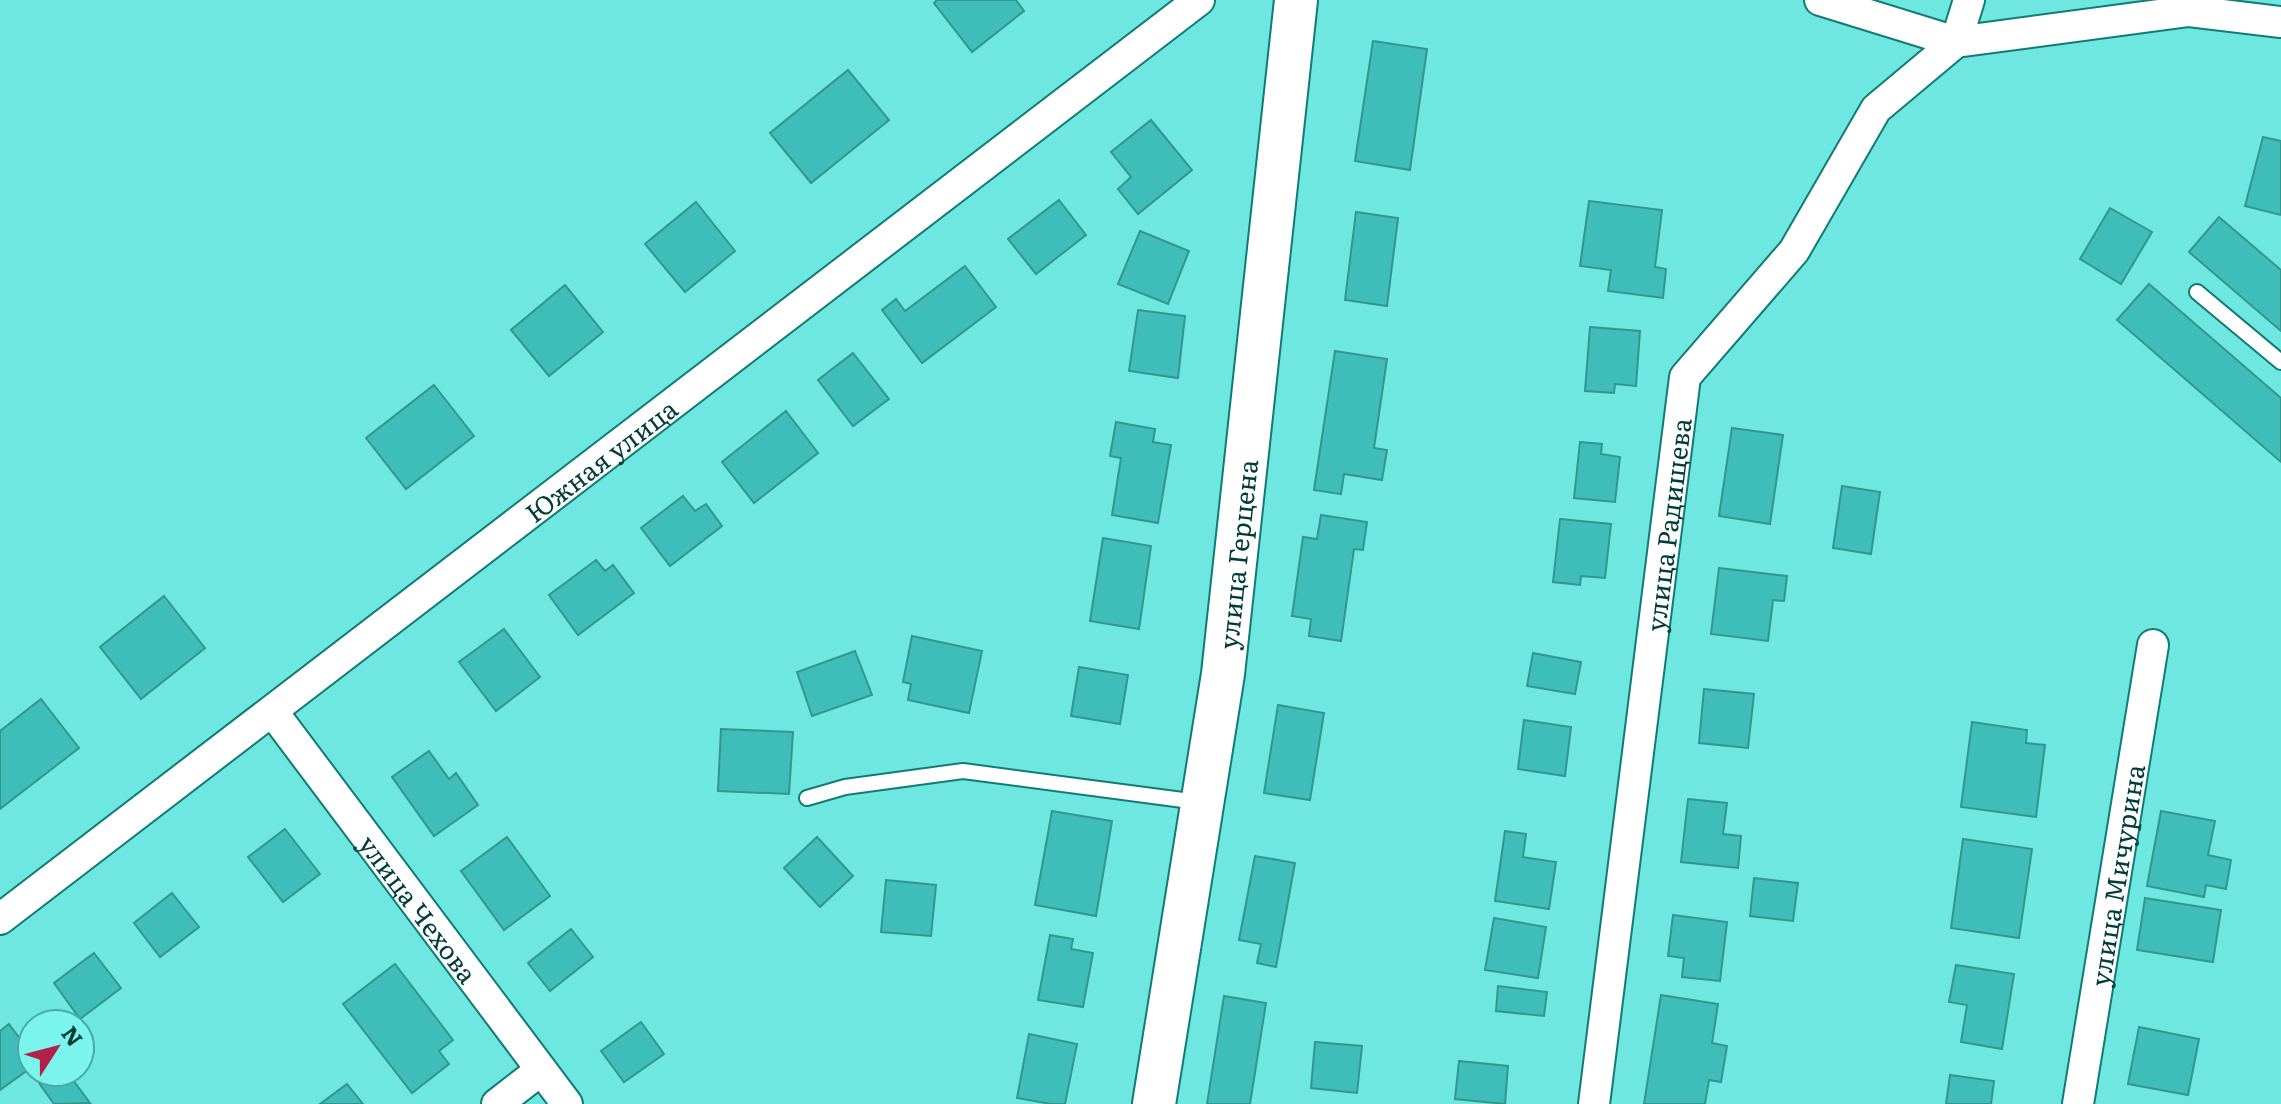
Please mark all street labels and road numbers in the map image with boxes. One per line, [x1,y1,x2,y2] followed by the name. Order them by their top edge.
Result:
[516,388,684,530] street label: Южная улица
[1634,415,1699,634] street label: улица Радищева
[1206,457,1266,651] street label: улица Герцена
[2078,761,2153,989] street label: улица Мичурина
[351,825,488,990] street label: улица Чехова

